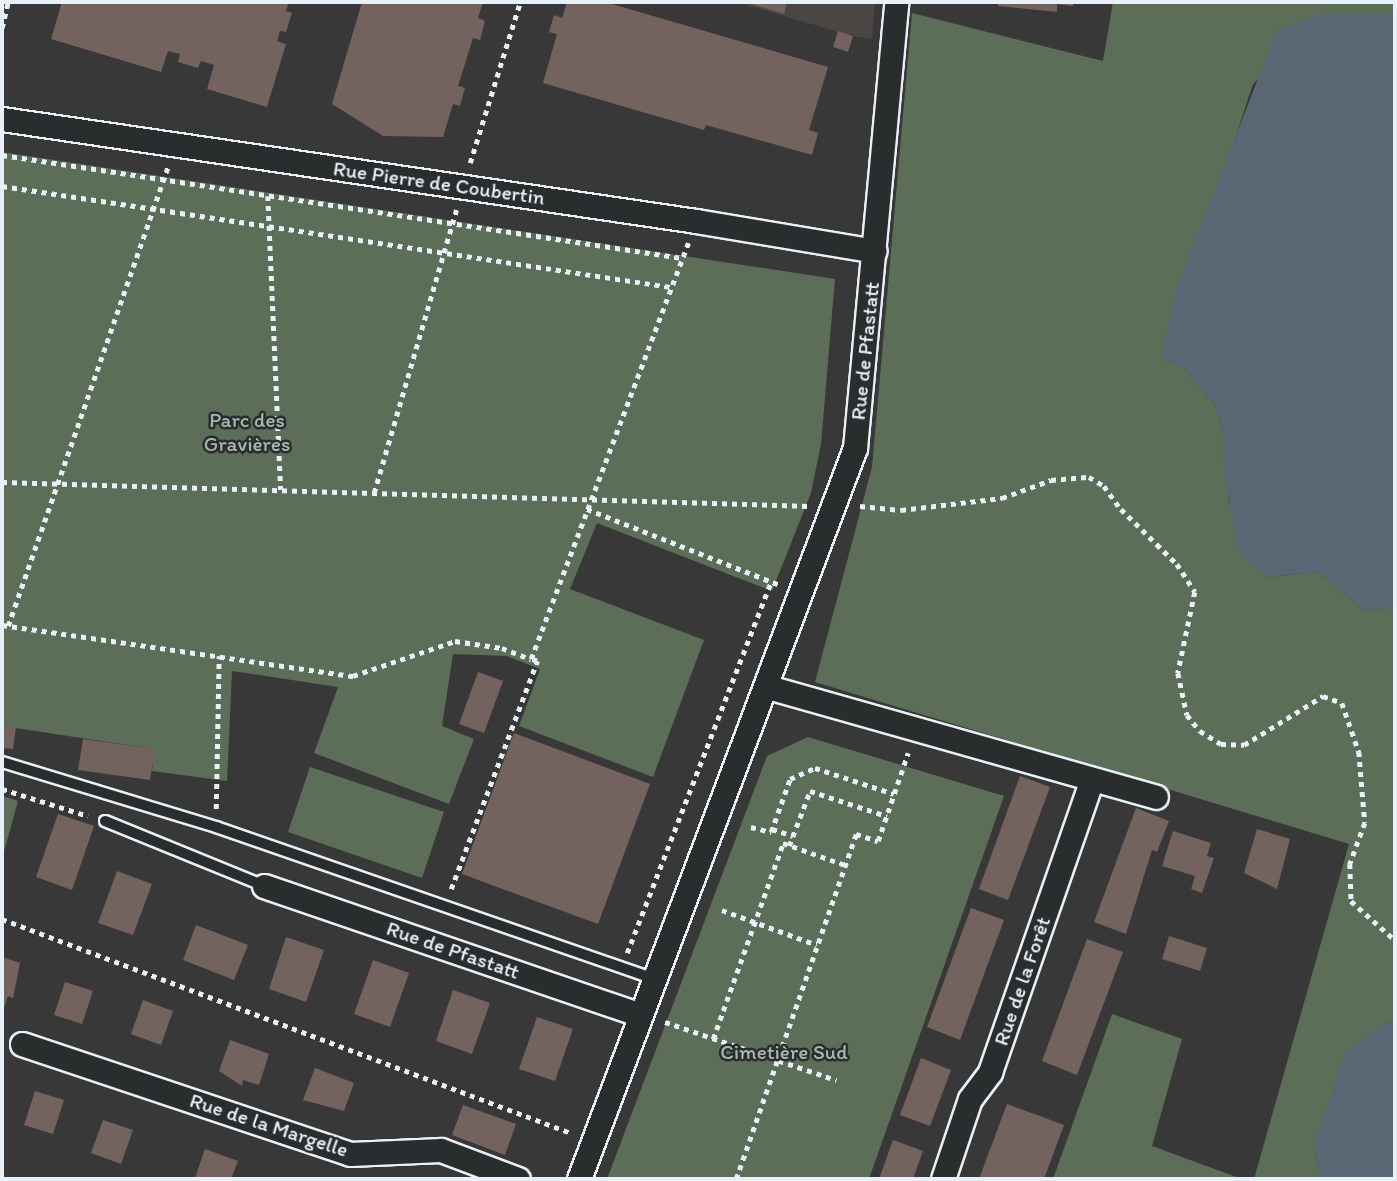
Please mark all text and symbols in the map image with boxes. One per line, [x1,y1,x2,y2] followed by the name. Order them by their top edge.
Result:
[332,156,546,210] street label: Rue Pierre de Coubertin
[845,281,885,421] street label: Rue de Pfastatt
[204,407,290,457] park label: Parc des Gravières
[988,914,1056,1048] street label: Rue de la Forêt
[384,916,522,984] street label: Rue de Pfastatt
[720,1039,848,1065] park label: Cimetière Sud
[187,1087,351,1163] street label: Rue de la Margelle

